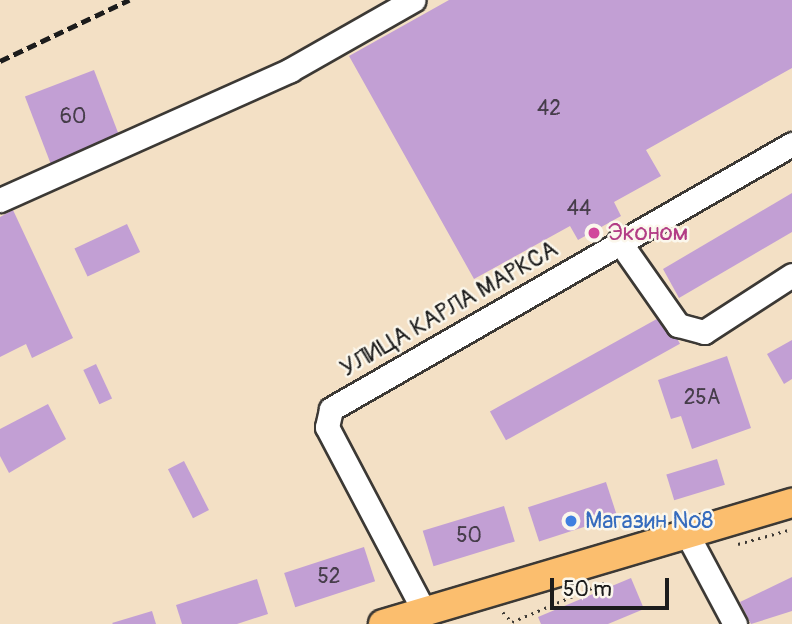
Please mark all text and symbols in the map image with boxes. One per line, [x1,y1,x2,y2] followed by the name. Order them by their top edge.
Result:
[537,96,561,122] house number: 42
[60,104,86,130] house number: 60
[567,196,591,222] house number: 44
[608,219,688,247] place label: Эконом
[586,225,602,241] marker: Эконом
[335,235,563,383] street label: УЛИЦА КАРЛА МАРКСА
[684,385,720,411] house number: 25А
[585,507,713,535] place label: Магазин №8
[563,513,579,529] marker: Магазин №8
[456,523,482,549] house number: 50
[317,564,341,590] house number: 52
[554,564,673,608] scale bar
[563,576,612,603] text: 50 m

